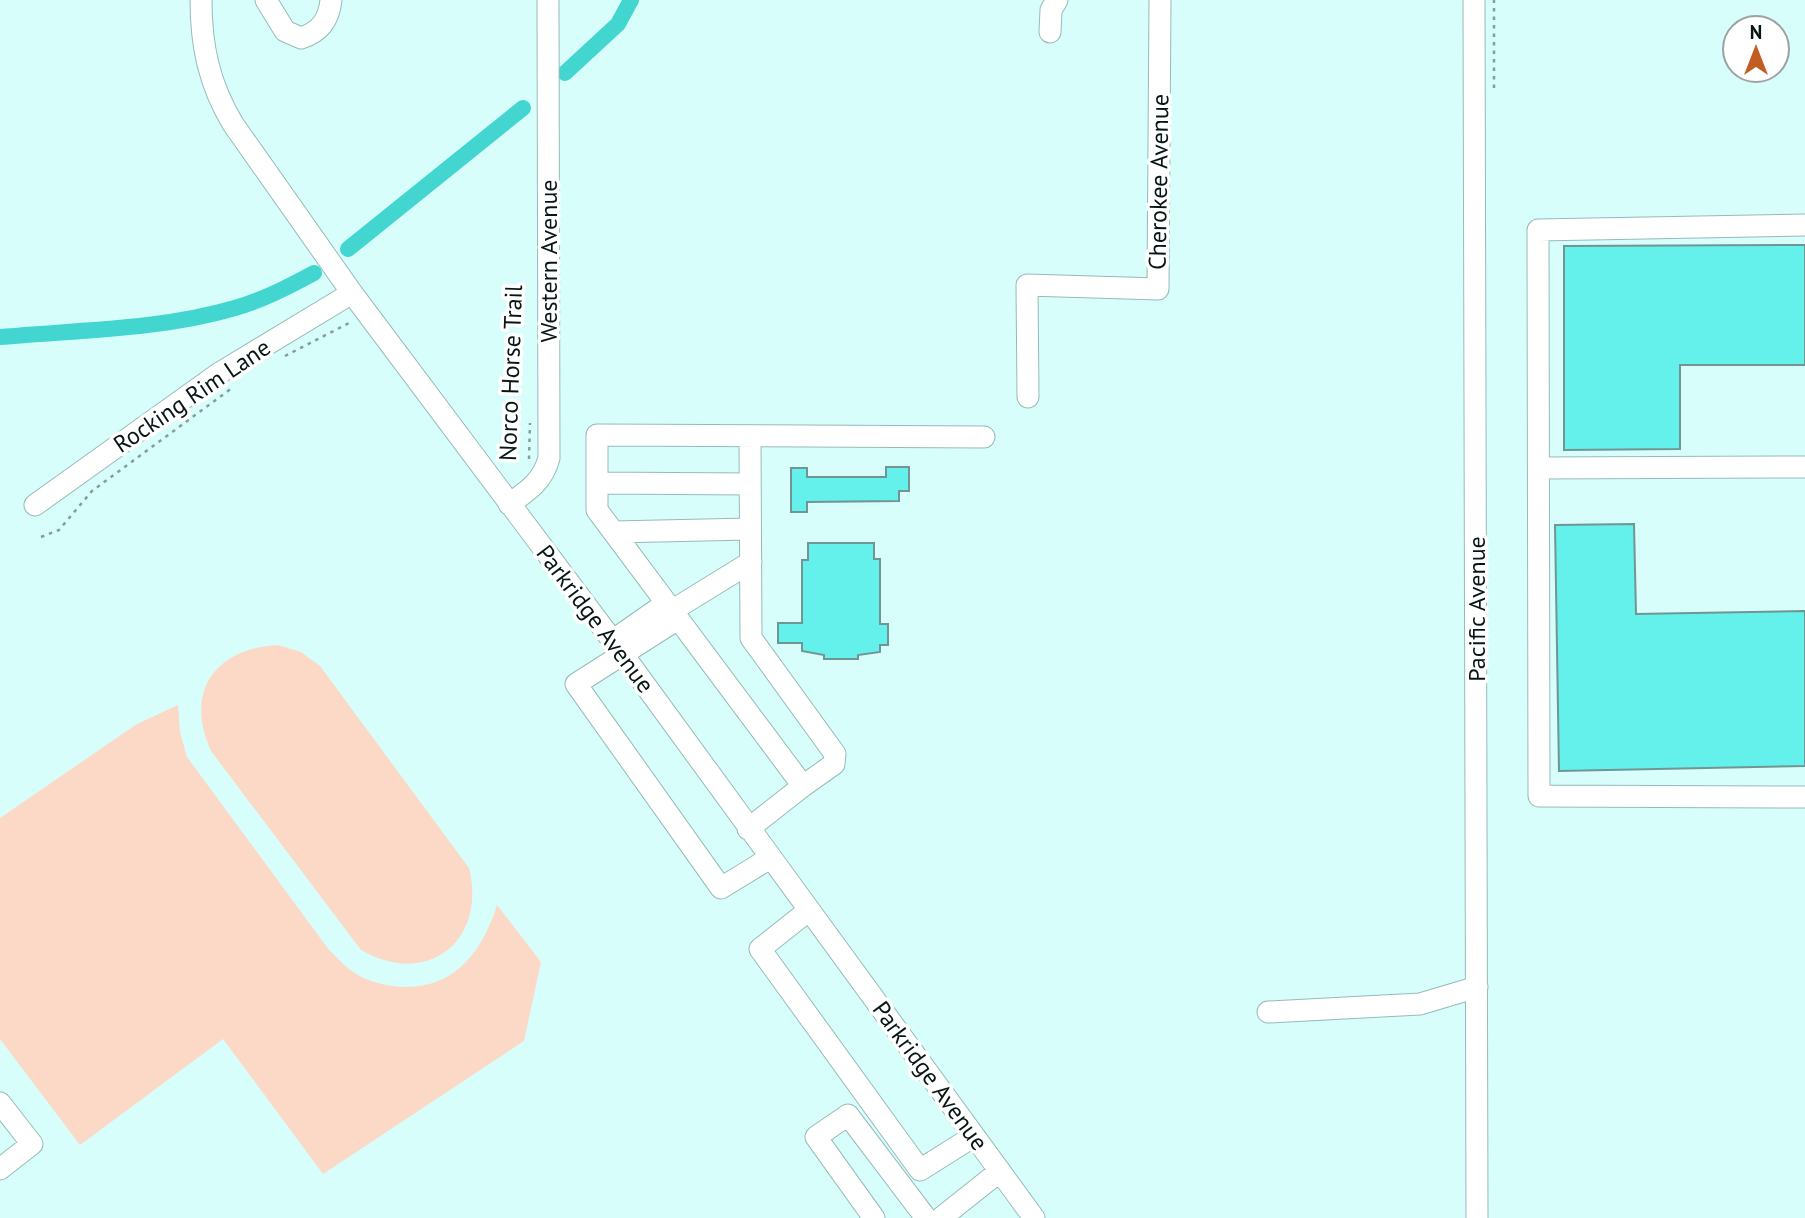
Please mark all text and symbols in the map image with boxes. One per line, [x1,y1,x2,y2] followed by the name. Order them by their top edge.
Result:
[1721,14,1791,84] north arrow
[1750,20,1762,44] text: N
[1141,94,1176,270] street label: Cherokee Avenue
[533,179,564,343] street label: Western Avenue
[492,284,529,462] street label: Norco Horse Trail
[107,332,276,460] street label: Rocking Rim Lane
[1461,536,1492,682] street label: Pacific Avenue
[530,539,661,699] street label: Parkridge Avenue
[866,995,995,1157] street label: Parkridge Avenue

